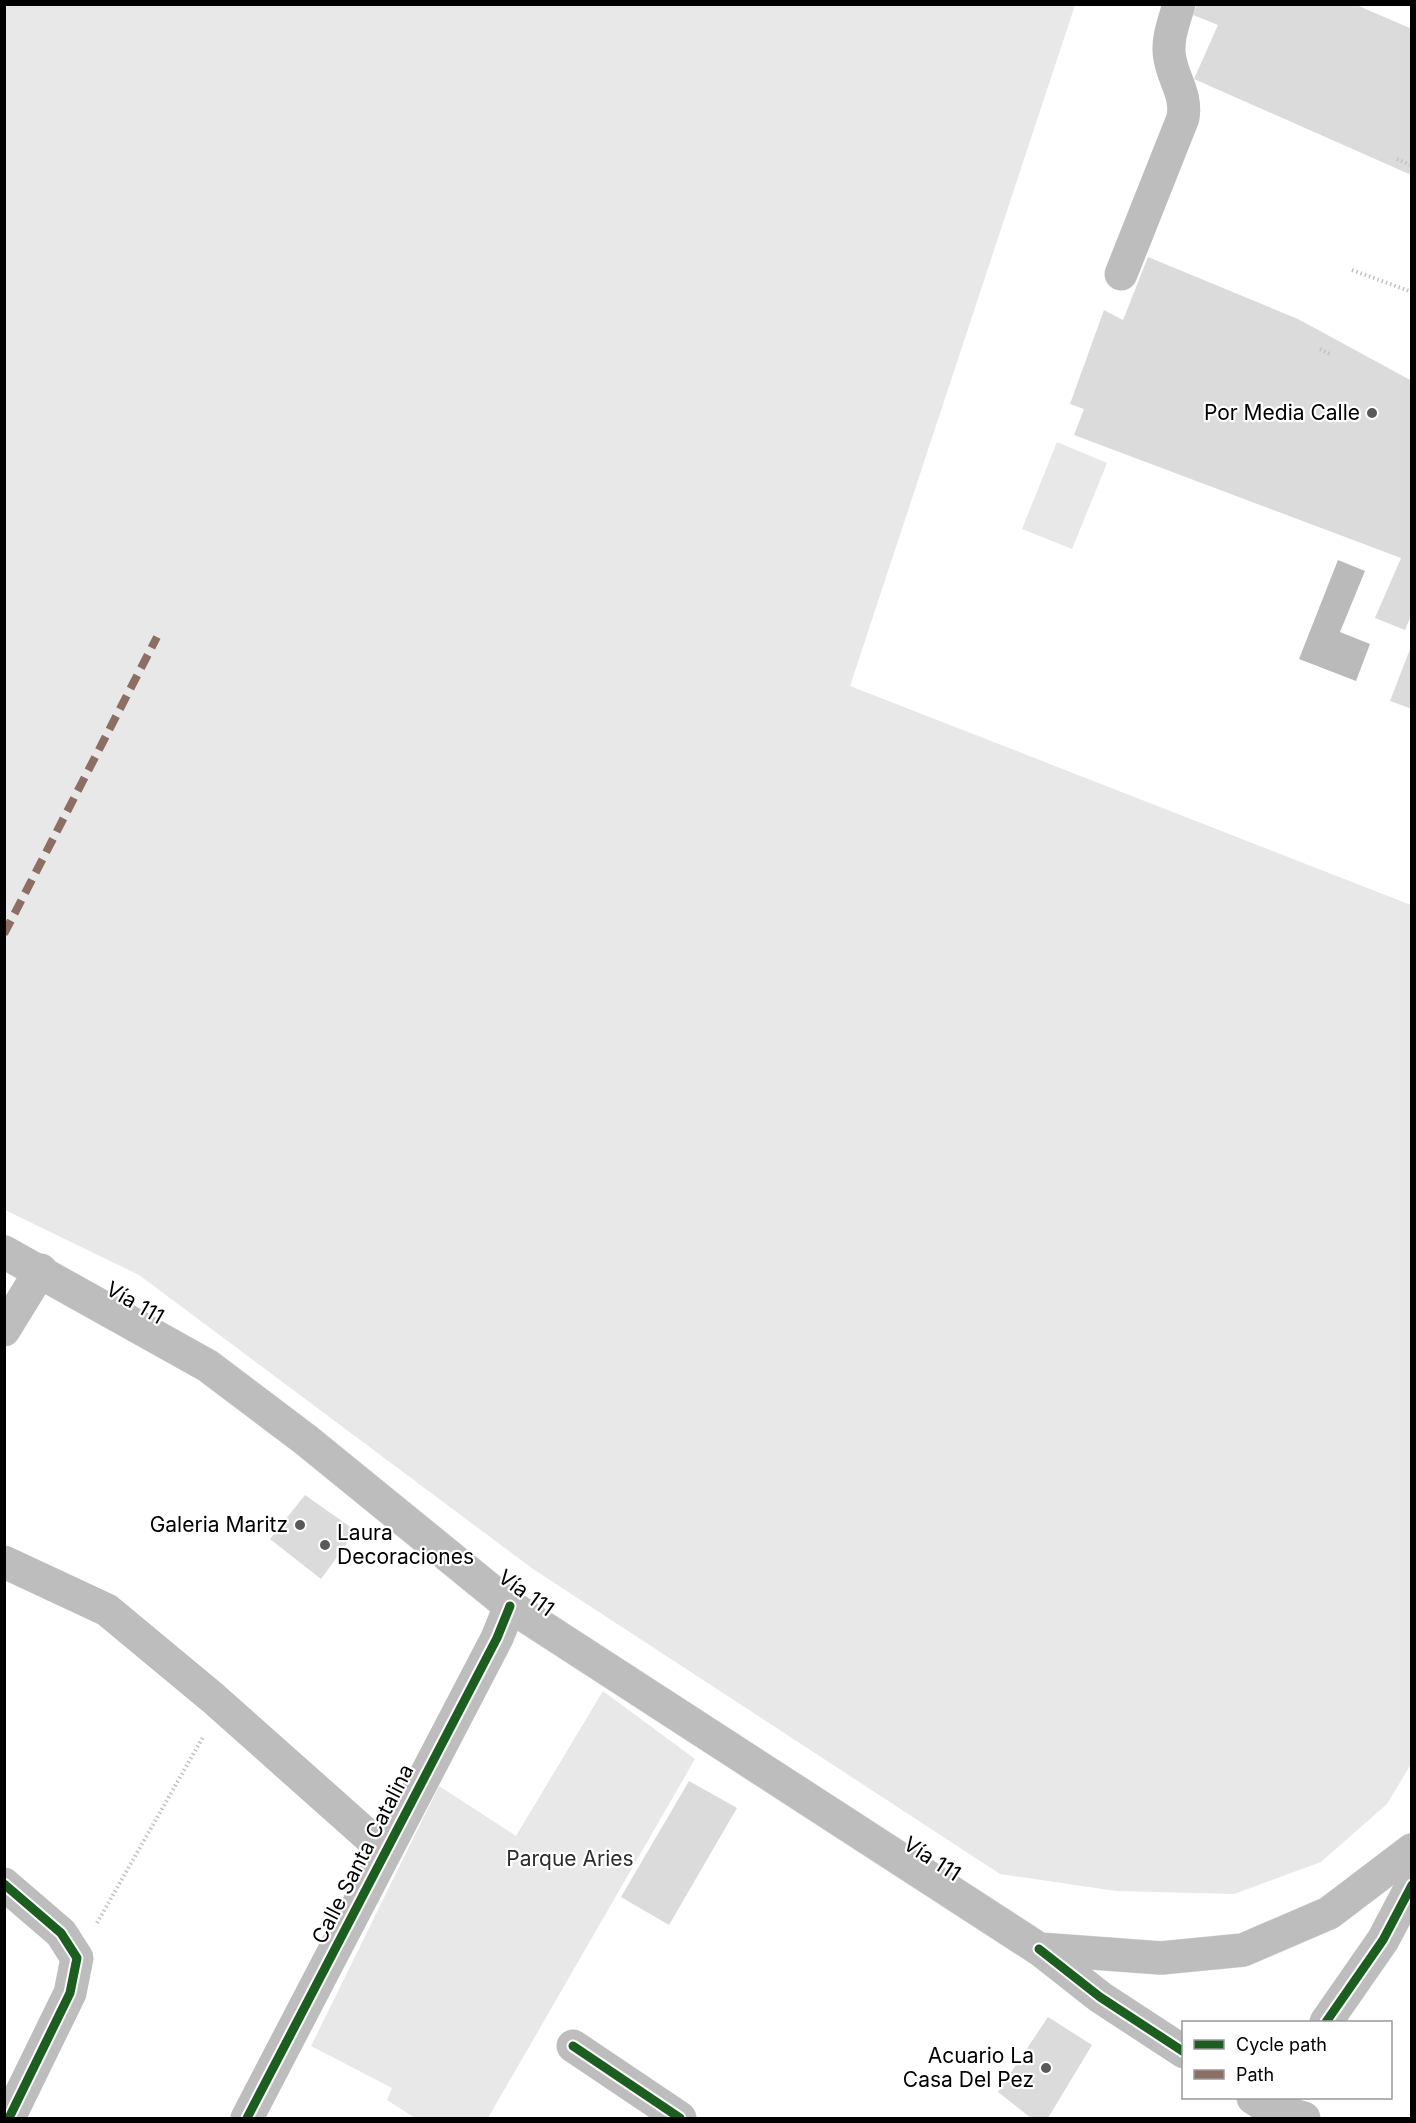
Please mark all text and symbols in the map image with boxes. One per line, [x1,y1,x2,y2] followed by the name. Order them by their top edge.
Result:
[1204,400,1360,425] place label: Por Media Calle
[1365,406,1379,420] marker: Por Media Calle
[102,1276,169,1329] street label: Vía 111
[150,1512,288,1537] place label: Galeria Maritz
[293,1518,307,1532] marker: Galeria Maritz
[337,1520,474,1569] place label: Laura Decoraciones
[318,1538,332,1552] marker: Laura Decoraciones
[494,1564,559,1621] street label: Vía 111
[306,1760,419,1948] street label: Calle Santa Catalina
[899,1831,965,1886] street label: Vía 111
[506,1846,634,1871] park label: Parque Aries
[1182,2021,1392,2099] legend
[1236,2034,1327,2055] text: Cycle path
[903,2043,1034,2092] place label: Acuario La Casa Del Pez
[1039,2061,1053,2075] marker: Acuario La Casa Del Pez
[1236,2064,1274,2085] text: Path

